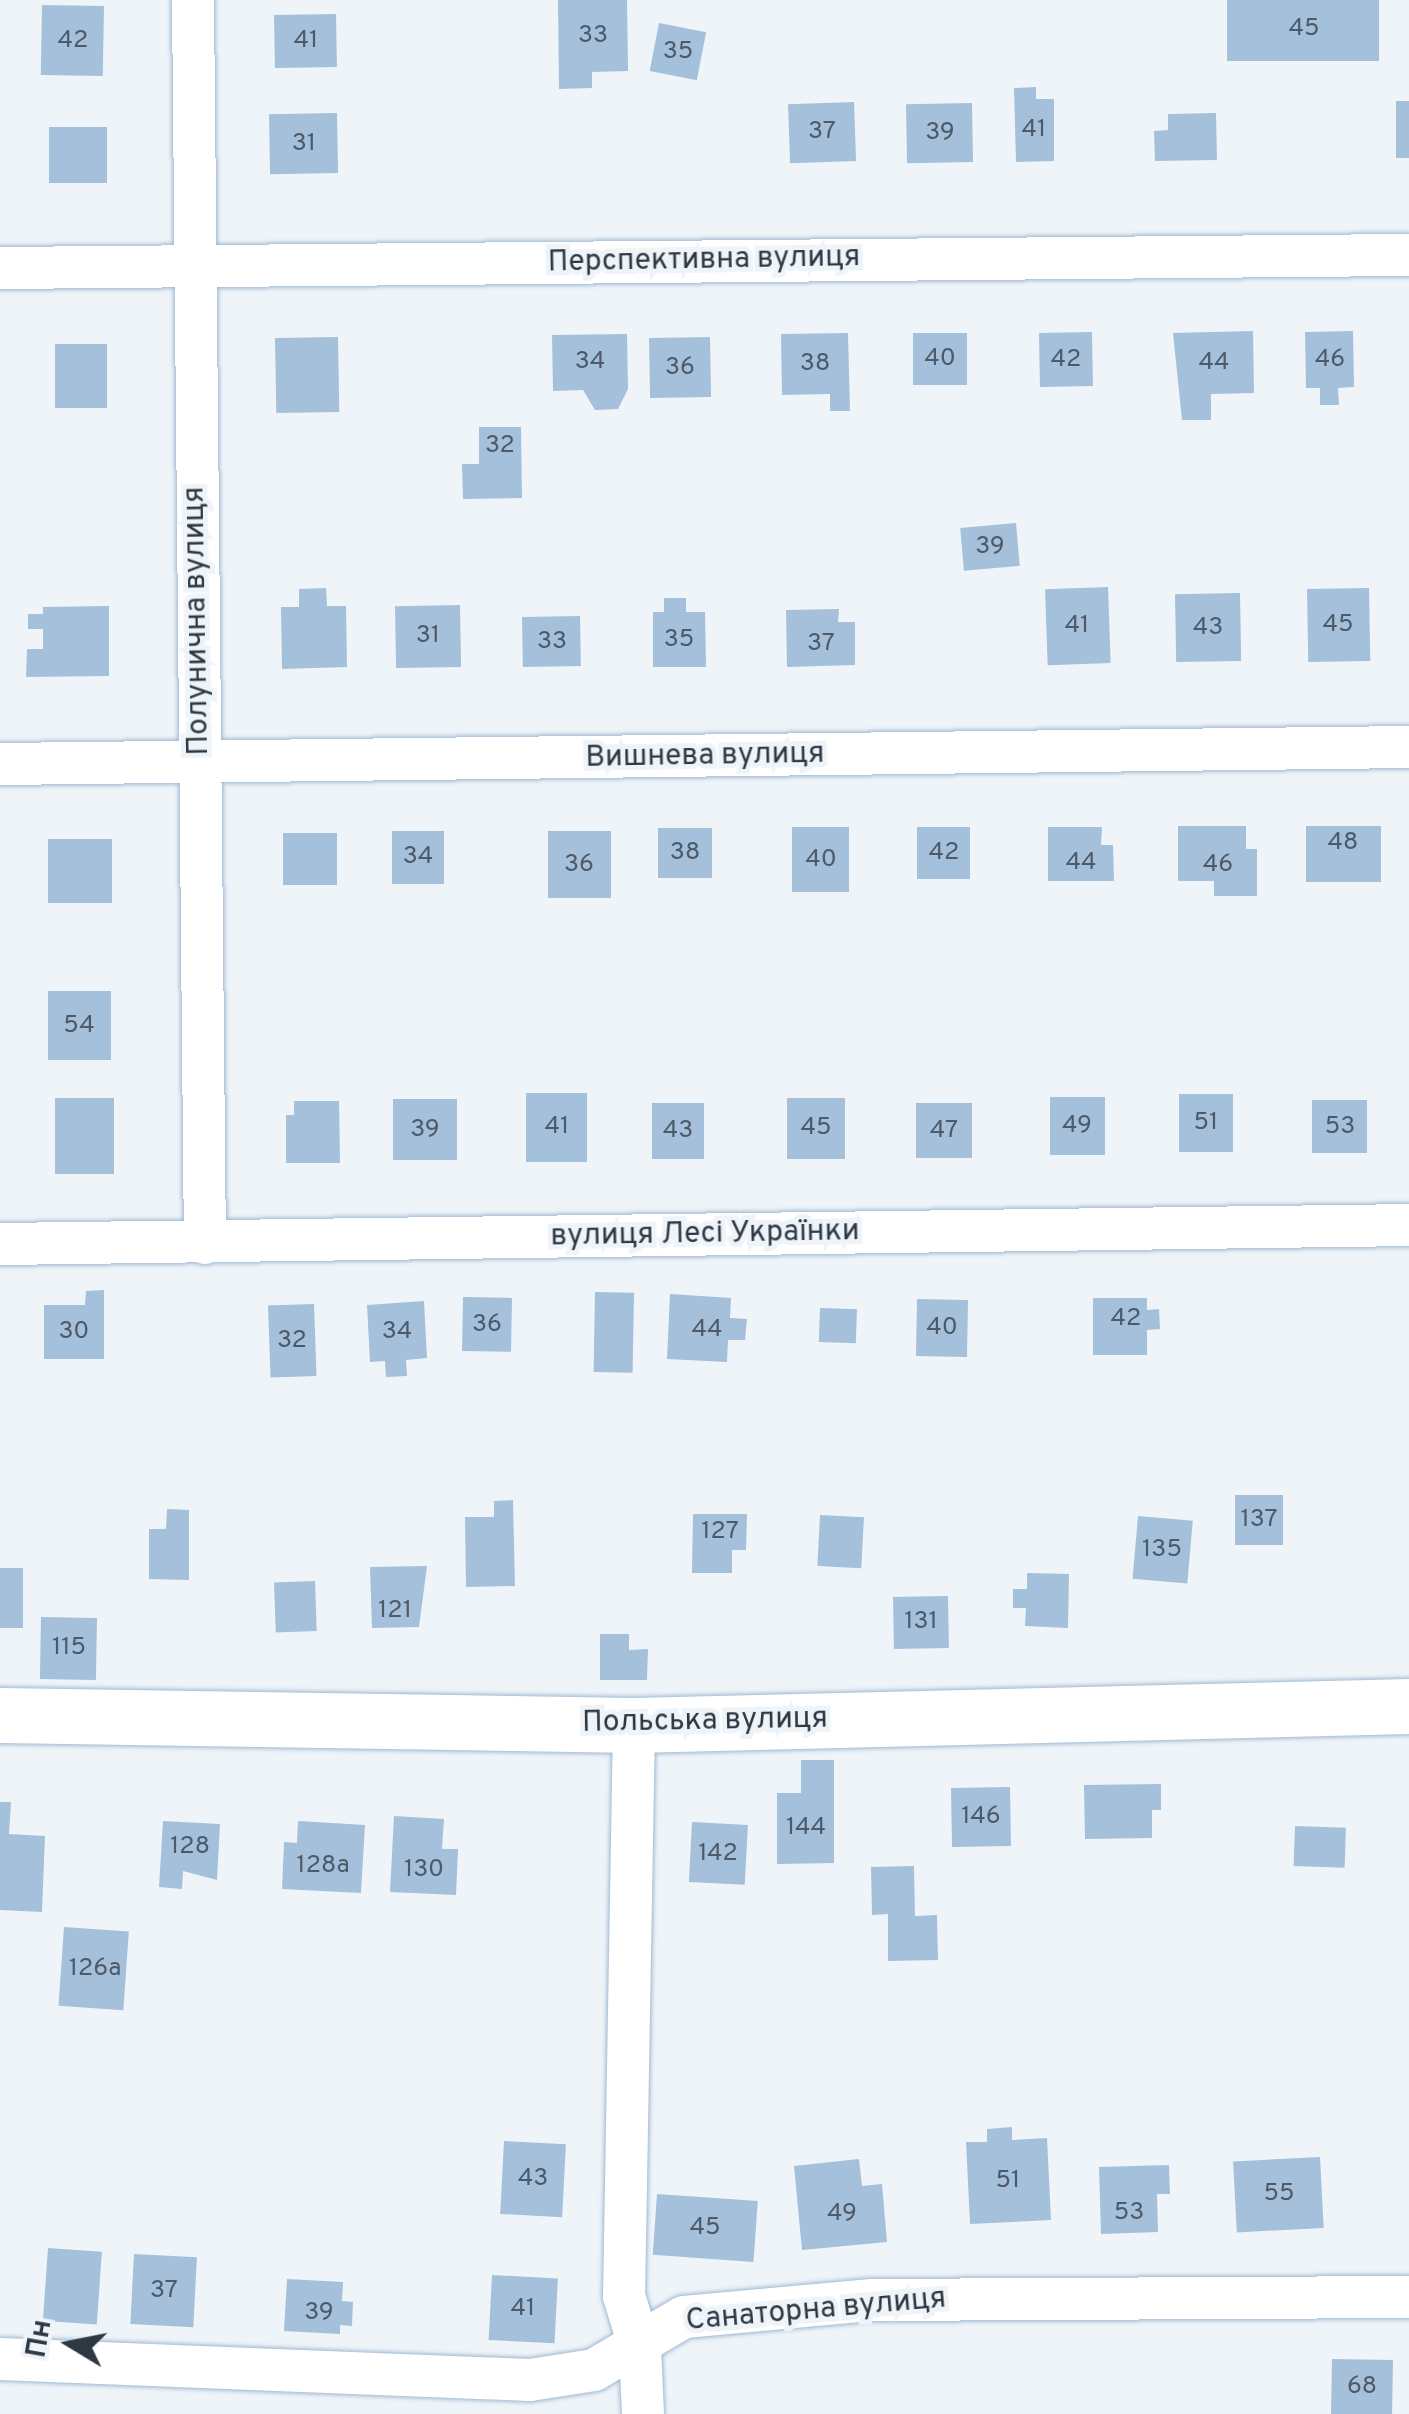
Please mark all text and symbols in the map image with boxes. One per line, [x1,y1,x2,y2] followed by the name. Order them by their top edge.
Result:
[1288,14,1320,44] house number: 45
[578,21,608,51] house number: 33
[58,26,88,56] house number: 42
[294,26,318,56] house number: 41
[663,37,693,67] house number: 35
[1022,115,1046,145] house number: 41
[808,117,836,147] house number: 37
[925,118,955,148] house number: 39
[292,129,316,159] house number: 31
[547,240,861,282] street label: Перспективна вулиця
[924,344,956,374] house number: 40
[1051,345,1081,375] house number: 42
[1315,345,1345,375] house number: 46
[575,347,605,377] house number: 34
[1198,348,1230,378] house number: 44
[800,349,830,379] house number: 38
[665,353,695,383] house number: 36
[485,431,515,461] house number: 32
[178,486,218,756] street label: Полунична вулиця
[975,532,1005,562] house number: 39
[1322,610,1354,640] house number: 45
[1065,611,1089,641] house number: 41
[1193,613,1223,643] house number: 43
[416,621,440,651] house number: 31
[664,625,694,655] house number: 35
[537,627,567,657] house number: 33
[807,629,835,659] house number: 37
[585,737,825,777] street label: Вишнева вулиця
[1328,828,1358,858] house number: 48
[670,838,700,868] house number: 38
[929,838,959,868] house number: 42
[403,842,433,872] house number: 34
[805,845,837,875] house number: 40
[1065,848,1097,878] house number: 44
[564,850,594,880] house number: 36
[1203,850,1233,880] house number: 46
[63,1011,95,1041] house number: 54
[1194,1108,1218,1138] house number: 51
[1062,1111,1092,1141] house number: 49
[545,1112,569,1142] house number: 41
[1325,1112,1355,1142] house number: 53
[800,1113,832,1143] house number: 45
[410,1115,440,1145] house number: 39
[663,1116,693,1146] house number: 43
[930,1116,958,1146] house number: 47
[550,1214,860,1256] street label: вулиця Лесі Українки
[1111,1304,1141,1334] house number: 42
[472,1310,502,1340] house number: 36
[926,1313,958,1343] house number: 40
[691,1315,723,1345] house number: 44
[59,1317,89,1347] house number: 30
[382,1317,412,1347] house number: 34
[277,1326,307,1356] house number: 32
[1240,1505,1278,1535] house number: 137
[701,1517,739,1547] house number: 127
[1142,1535,1182,1565] house number: 135
[378,1596,412,1626] house number: 121
[904,1607,938,1637] house number: 131
[52,1633,86,1663] house number: 115
[582,1702,828,1742] street label: Польська вулиця
[961,1802,1001,1832] house number: 146
[786,1813,826,1843] house number: 144
[170,1832,210,1862] house number: 128
[698,1839,738,1869] house number: 142
[296,1851,350,1881] house number: 128а
[404,1855,444,1885] house number: 130
[69,1954,121,1984] house number: 126а
[518,2164,548,2194] house number: 43
[996,2166,1020,2196] house number: 51
[1263,2179,1295,2209] house number: 55
[1114,2198,1144,2228] house number: 53
[827,2199,857,2229] house number: 49
[689,2213,721,2243] house number: 45
[150,2276,178,2306] house number: 37
[684,2282,948,2340] street label: Санаторна вулиця
[20,2294,120,2394] north arrow
[511,2294,535,2324] house number: 41
[304,2298,334,2328] house number: 39
[19,2317,61,2361] text: Пн
[1347,2372,1377,2402] house number: 68

